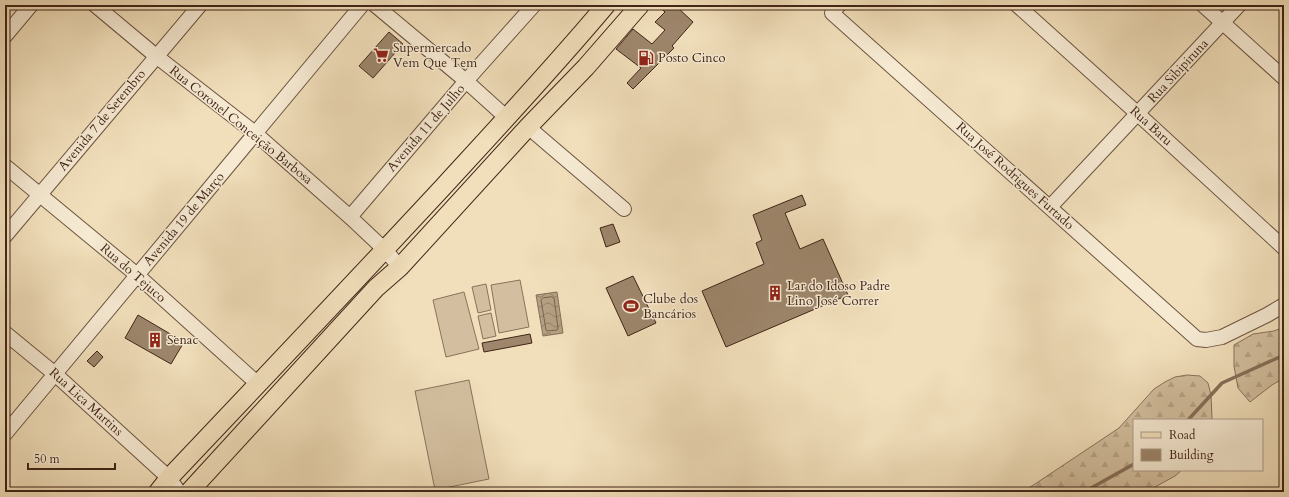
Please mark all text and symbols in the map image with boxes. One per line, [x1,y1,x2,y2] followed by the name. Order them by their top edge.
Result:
[1144,35,1213,107] street label: Rua Sibipiruna
[393,39,477,72] place label: Supermercado Vem Que Tem
[372,46,390,64] supermarket icon: Supermercado Vem Que Tem
[637,49,655,67] fuel station icon: Posto Cinco
[658,49,726,67] place label: Posto Cinco
[166,62,317,189] street label: Rua Coronel Conceição Barbosa
[54,65,150,175] street label: Avenida 7 de Setembro
[383,80,469,176] street label: Avenida 11 de Julho
[1126,102,1176,150] street label: Rua Baru
[952,118,1078,234] street label: Rua José Rodrigues Furtado
[139,168,229,270] street label: Avenida 19 de Março
[96,239,170,307] street label: Rua do Tejuco
[787,277,890,310] place label: Lar do Idoso Padre Lino José Correr
[766,284,784,302] building icon: Lar do Idoso Padre Lino José Correr
[643,290,698,323] place label: Clube dos Bancários
[622,297,640,315] sports icon: Clube dos Bancários
[146,331,164,349] building icon: Senac
[167,331,198,349] place label: Senac
[45,364,127,440] street label: Rua Lica Martins
[1133,419,1263,471] legend
[1169,427,1196,443] text: Road
[28,445,115,471] scale bar
[1169,447,1214,463] text: Building
[34,451,61,467] text: 50 m

